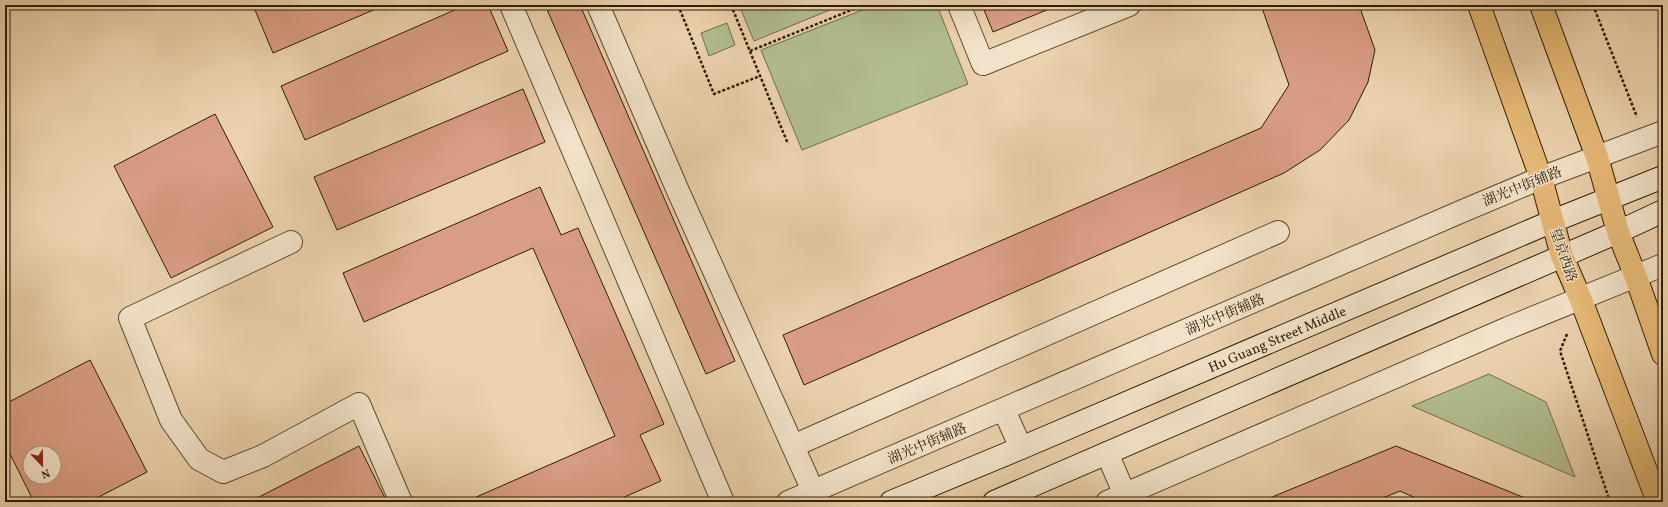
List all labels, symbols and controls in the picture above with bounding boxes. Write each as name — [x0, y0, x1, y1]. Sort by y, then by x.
street label: 湖光中街辅路 — [1480, 163, 1565, 212]
street label: 望京西路 — [1544, 226, 1581, 285]
street label: 湖光中街辅路 — [1183, 290, 1268, 341]
street label: Hu Guang Street Middle — [1206, 302, 1350, 378]
street label: 湖光中街辅路 — [885, 419, 970, 470]
north arrow — [22, 445, 62, 485]
text: N — [39, 464, 52, 481]

